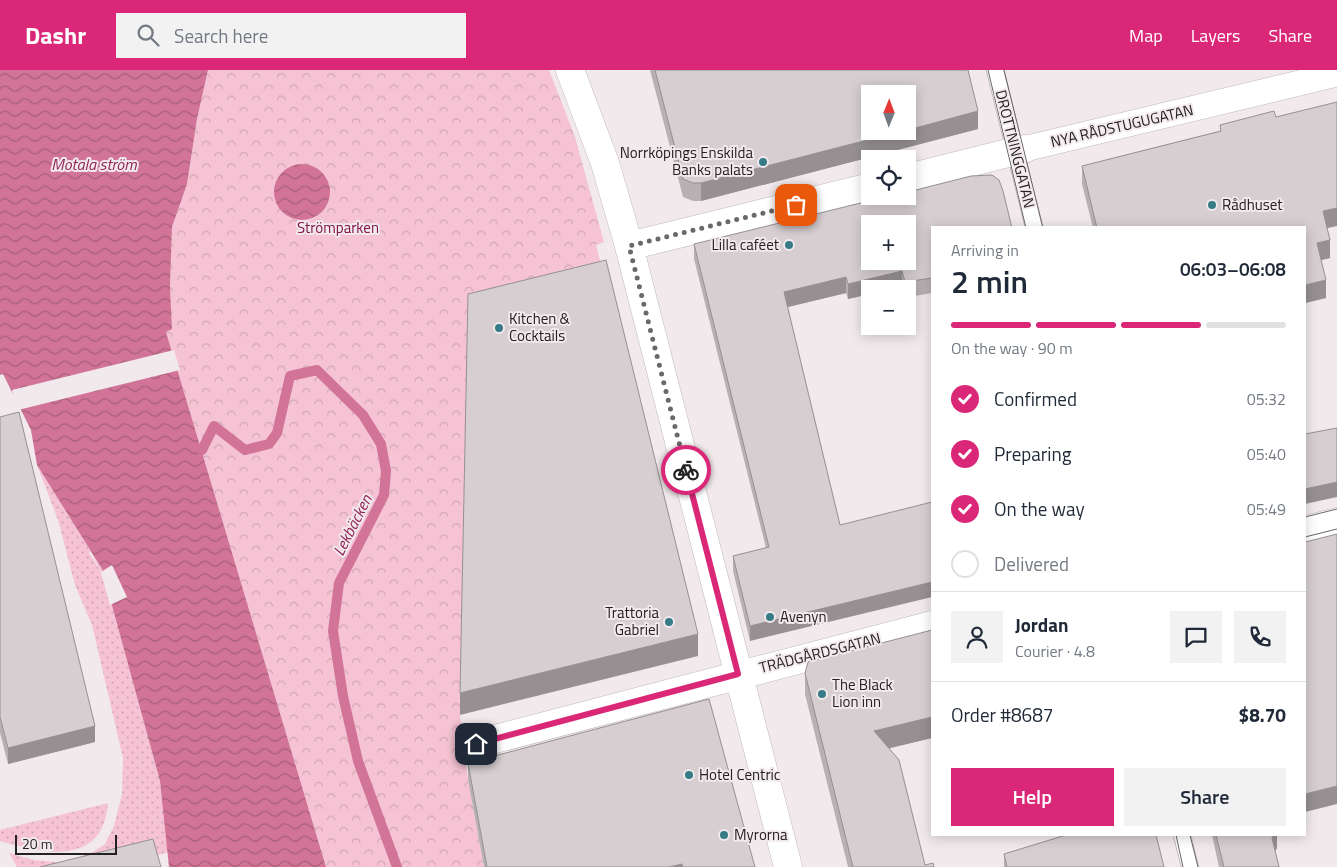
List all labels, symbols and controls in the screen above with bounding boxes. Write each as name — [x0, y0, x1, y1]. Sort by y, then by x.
search box — [116, 13, 466, 58]
text: Dashr — [25, 17, 86, 53]
icon: search — [134, 21, 162, 49]
text: Search here — [174, 21, 268, 50]
text: Map — [1129, 22, 1163, 49]
text: Layers — [1191, 22, 1240, 49]
text: Share — [1268, 22, 1312, 49]
north arrow — [861, 85, 916, 140]
map controls — [861, 85, 916, 335]
street label: DROTTNINGGATAN — [990, 87, 1041, 210]
street label: NYA RÅDSTUGUGATAN — [1048, 98, 1196, 153]
place label: Norrköpings Enskilda Banks palats — [620, 141, 753, 181]
button: locate — [861, 150, 916, 205]
water label: Motala ström — [51, 152, 137, 176]
marker: Norrköpings Enskilda Banks palats — [757, 156, 769, 168]
pin — [775, 184, 817, 226]
icon: bag — [782, 191, 810, 219]
place label: Rådhuset — [1222, 193, 1283, 216]
marker: Rådhuset — [1206, 199, 1218, 211]
button: + — [861, 215, 916, 270]
park label: Strömparken — [297, 216, 379, 239]
place label: Lilla caféet — [712, 233, 780, 256]
text: Arriving in — [951, 238, 1019, 262]
marker: Lilla caféet — [783, 239, 795, 251]
text: 06:03–06:08 — [1180, 254, 1286, 283]
text: 2 min — [951, 257, 1028, 305]
button: − — [861, 280, 916, 335]
place label: Kitchen & Cocktails — [509, 307, 571, 347]
marker: Kitchen & Cocktails — [493, 322, 505, 334]
text: On the way · 90 m — [951, 336, 1073, 360]
text: Confirmed — [994, 384, 1077, 413]
icon: check — [951, 385, 979, 413]
text: 05:32 — [1247, 387, 1286, 411]
text: Preparing — [994, 439, 1071, 468]
icon: check — [951, 440, 979, 468]
text: 05:40 — [1247, 442, 1286, 466]
courier — [661, 445, 711, 495]
icon: bike — [672, 456, 700, 484]
water label: Lekbäcken — [326, 489, 378, 560]
text: On the way — [994, 494, 1085, 523]
icon: check — [951, 495, 979, 523]
text: 05:49 — [1247, 497, 1286, 521]
text: Delivered — [994, 549, 1069, 578]
place label: Trattoria Gabriel — [605, 601, 659, 641]
place label: Avenyn — [780, 605, 827, 628]
text: Jordan — [1015, 610, 1068, 639]
marker: Avenyn — [764, 611, 776, 623]
button: person — [951, 611, 1003, 663]
button: chat — [1170, 611, 1222, 663]
button: phone — [1234, 611, 1286, 663]
marker: Trattoria Gabriel — [663, 616, 675, 628]
street label: TRÄDGÅRDSGATAN — [757, 626, 883, 679]
text: Courier · 4.8 — [1015, 639, 1095, 663]
place label: The Black Lion inn — [832, 673, 893, 713]
marker: The Black Lion inn — [816, 688, 828, 700]
text: Order #8687 — [951, 700, 1053, 729]
text: $8.70 — [1239, 700, 1286, 729]
pin — [455, 723, 497, 765]
icon: home — [462, 730, 490, 758]
place label: Hotel Centric — [699, 763, 780, 786]
button: Help — [951, 768, 1114, 826]
button: Share — [1124, 768, 1286, 826]
marker: Hotel Centric — [683, 769, 695, 781]
place label: Myrorna — [734, 823, 788, 846]
marker: Myrorna — [718, 829, 730, 841]
scale bar — [15, 832, 118, 855]
text: 20 m — [22, 833, 52, 854]

